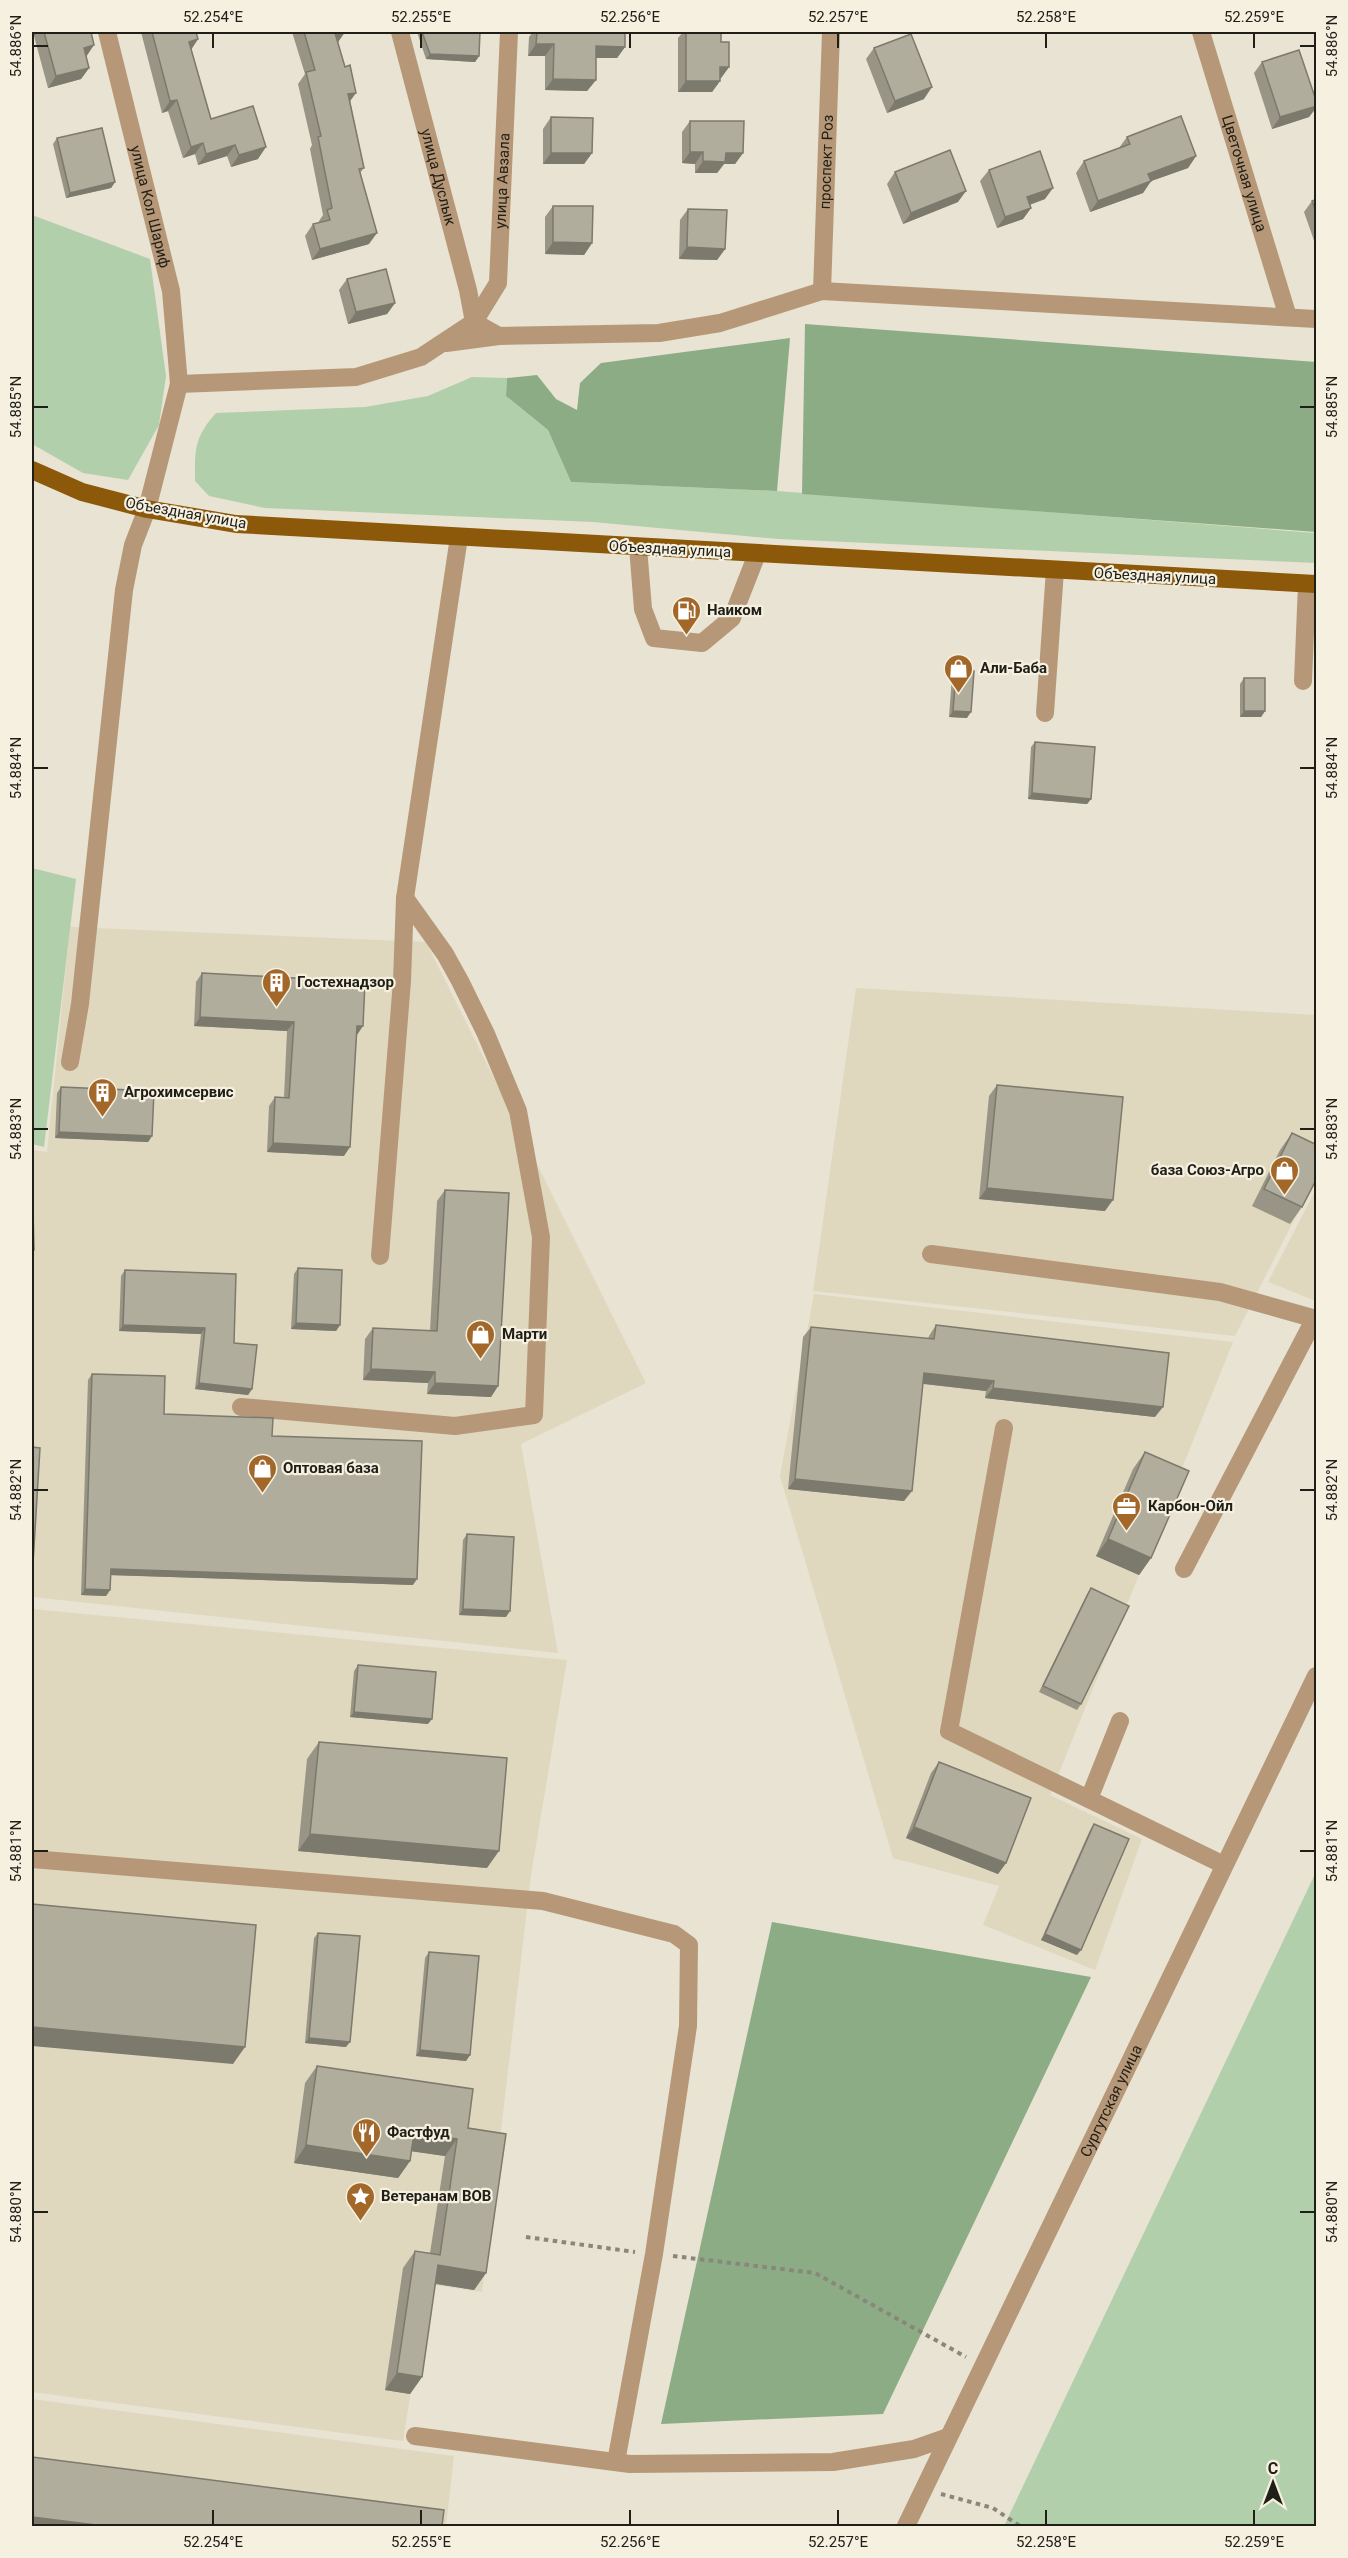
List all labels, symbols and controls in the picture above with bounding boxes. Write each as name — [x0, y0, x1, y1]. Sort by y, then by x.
text: 52.254°E — [183, 8, 244, 26]
text: 52.255°E — [391, 8, 452, 26]
text: 52.256°E — [600, 8, 661, 26]
text: 52.257°E — [808, 8, 869, 26]
text: 52.258°E — [1016, 8, 1077, 26]
text: 52.259°E — [1224, 8, 1285, 26]
text: 54.886°N — [7, 15, 25, 77]
text: 54.886°N — [1323, 15, 1341, 77]
street label: Цветочная улица — [1218, 113, 1270, 234]
street label: проспект Роз — [816, 114, 837, 210]
street label: улица Дуслык — [417, 127, 460, 227]
street label: улица Авзала — [491, 133, 514, 229]
street label: улица Кол Шариф — [126, 144, 174, 270]
text: 54.885°N — [7, 376, 25, 438]
text: 54.885°N — [1323, 376, 1341, 438]
street label: Объездная улица — [124, 494, 248, 532]
street label: Объездная улица — [608, 537, 732, 561]
street label: Объездная улица — [1093, 564, 1217, 588]
fuel station icon: Наиком — [670, 594, 702, 636]
place label: Наиком — [707, 601, 762, 619]
shop icon: Али-Баба — [943, 652, 975, 694]
place label: Али-Баба — [980, 659, 1047, 677]
text: 54.884°N — [7, 737, 25, 799]
text: 54.884°N — [1323, 737, 1341, 799]
building icon: Гостехнадзор — [260, 966, 292, 1008]
place label: Гостехнадзор — [297, 973, 394, 991]
building icon: Агрохимсервис — [87, 1076, 119, 1118]
place label: Агрохимсервис — [124, 1083, 234, 1101]
text: 54.883°N — [7, 1098, 25, 1160]
text: 54.883°N — [1323, 1098, 1341, 1160]
shop icon: база Союз-Агро — [1269, 1154, 1301, 1196]
place label: база Союз-Агро — [1151, 1161, 1264, 1179]
shop icon: Марти — [465, 1318, 497, 1360]
place label: Марти — [502, 1325, 547, 1343]
shop icon: Оптовая база — [246, 1452, 278, 1494]
text: 54.882°N — [7, 1459, 25, 1521]
place label: Оптовая база — [283, 1459, 379, 1477]
text: 54.882°N — [1323, 1459, 1341, 1521]
office icon: Карбон-Ойл — [1111, 1490, 1143, 1532]
place label: Карбон-Ойл — [1148, 1497, 1233, 1515]
text: 54.881°N — [7, 1820, 25, 1882]
text: 54.881°N — [1323, 1820, 1341, 1882]
street label: Сургутская улица — [1076, 2042, 1146, 2160]
restaurant icon: Фастфуд — [350, 2116, 382, 2158]
place label: Фастфуд — [387, 2123, 450, 2141]
place icon: Ветеранам ВОВ — [344, 2180, 376, 2222]
text: 54.880°N — [7, 2181, 25, 2243]
text: 54.880°N — [1323, 2181, 1341, 2243]
place label: Ветеранам ВОВ — [381, 2187, 491, 2205]
north arrow — [1243, 2453, 1303, 2513]
text: С — [1268, 2459, 1278, 2478]
text: 52.254°E — [183, 2533, 244, 2551]
text: 52.255°E — [391, 2533, 452, 2551]
text: 52.256°E — [600, 2533, 661, 2551]
text: 52.257°E — [808, 2533, 869, 2551]
text: 52.258°E — [1016, 2533, 1077, 2551]
text: 52.259°E — [1224, 2533, 1285, 2551]

